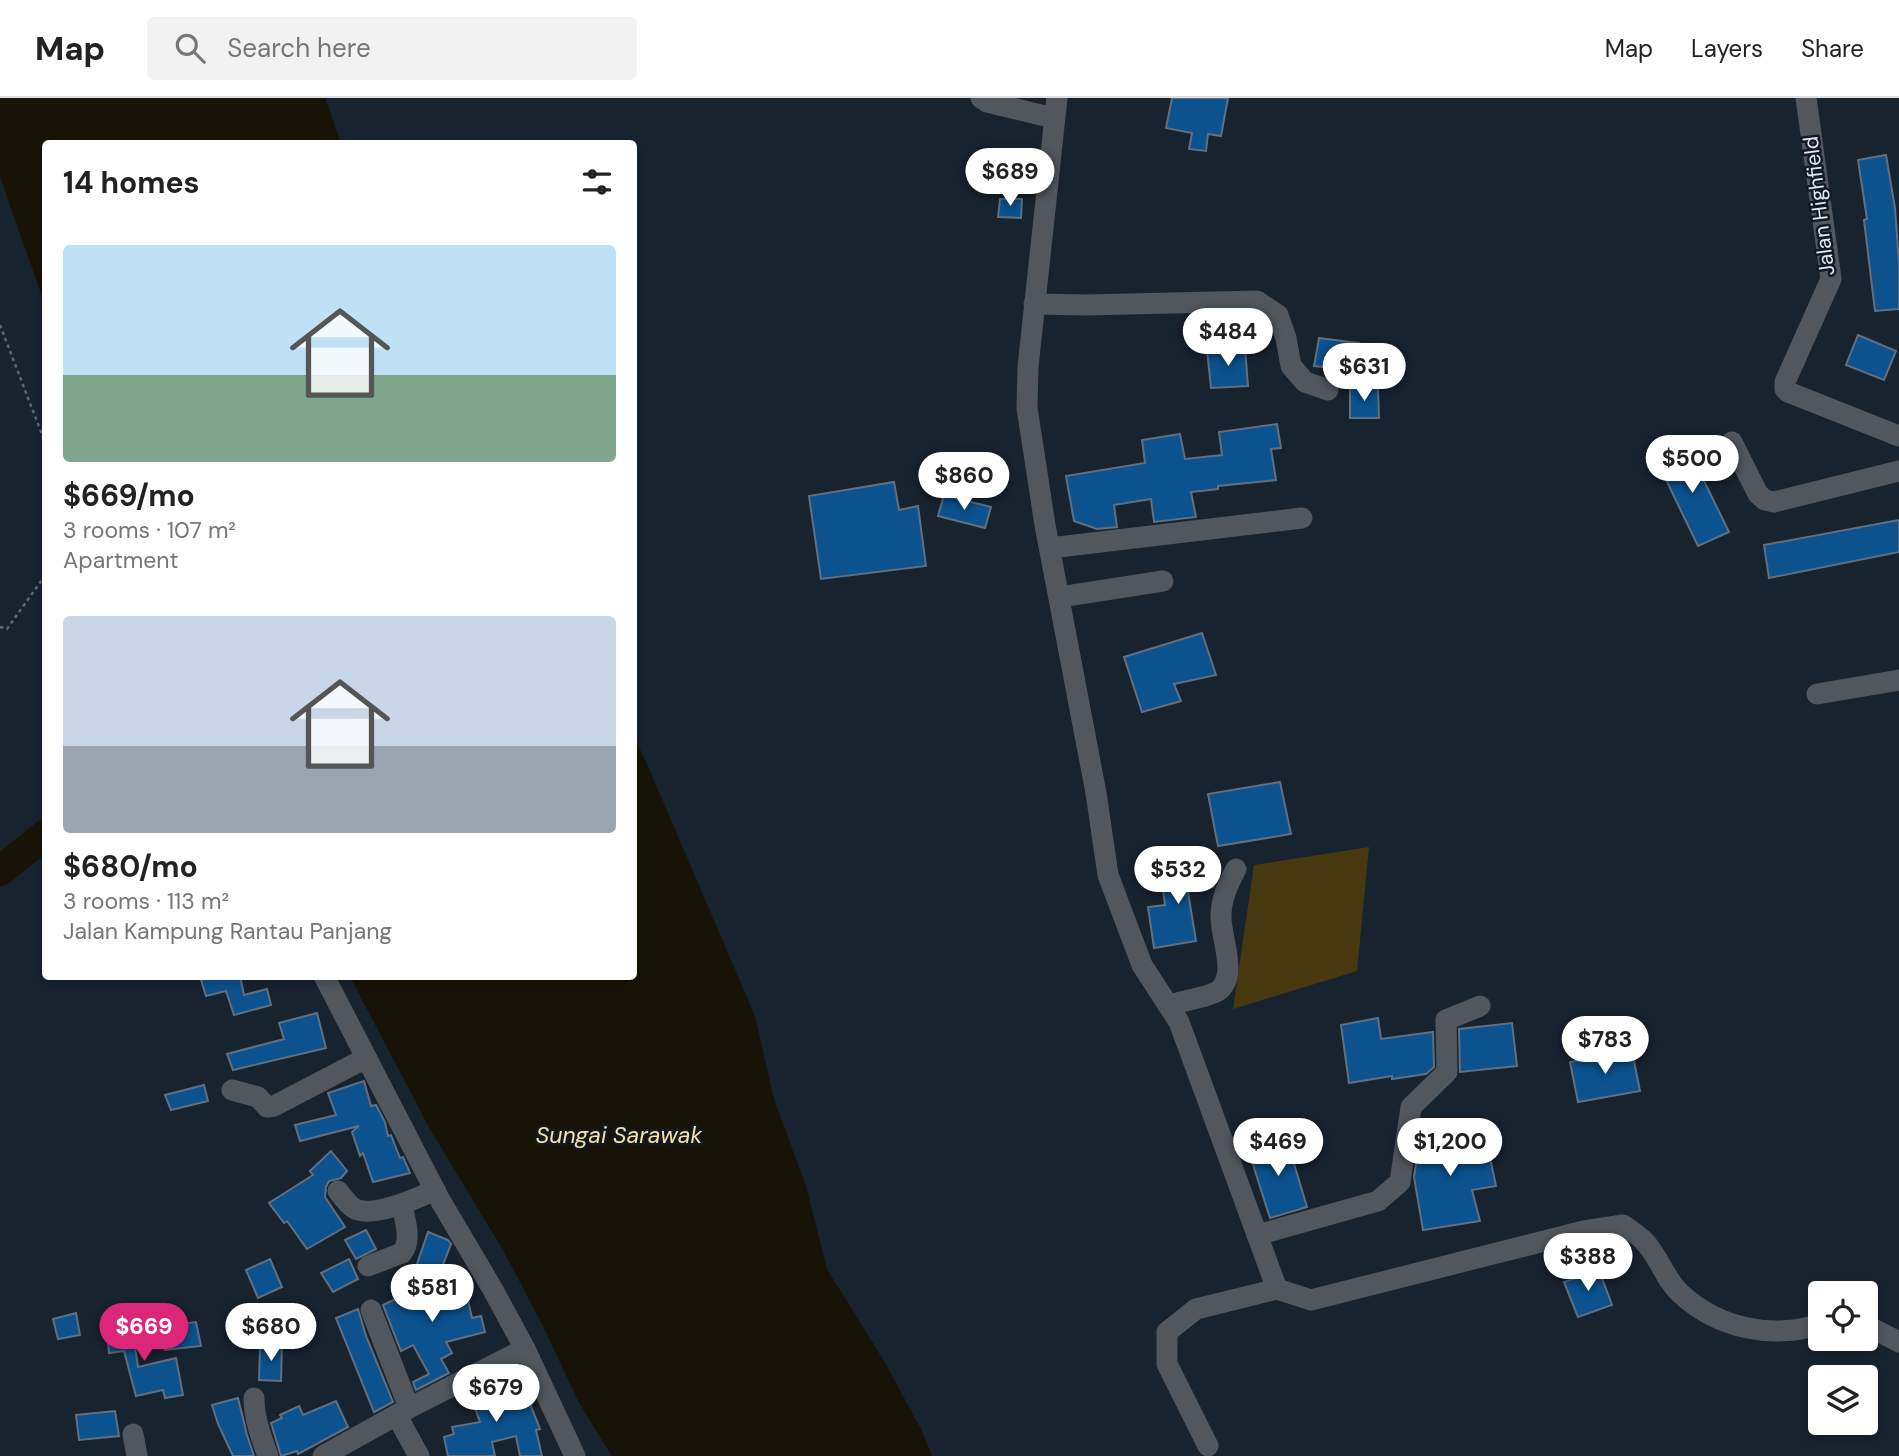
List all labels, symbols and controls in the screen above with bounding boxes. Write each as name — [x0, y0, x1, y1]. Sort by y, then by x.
search box — [147, 17, 637, 80]
text: Map — [35, 27, 105, 70]
icon: search — [171, 29, 209, 67]
text: Search here — [227, 31, 371, 65]
text: Map — [1605, 33, 1653, 64]
text: Layers — [1691, 33, 1763, 64]
text: Share — [1801, 33, 1864, 64]
street label: Jalan Highfield — [1797, 135, 1841, 277]
pin: $689 — [969, 148, 1051, 208]
text: $689 — [981, 156, 1039, 186]
text: 14 homes — [63, 163, 200, 202]
icon: filters — [578, 163, 616, 201]
icon: home — [277, 290, 403, 416]
pin: $484 — [1187, 308, 1269, 368]
text: $484 — [1199, 316, 1257, 346]
pin: $631 — [1323, 344, 1405, 403]
text: $631 — [1339, 351, 1389, 381]
pin: $500 — [1651, 436, 1733, 495]
text: $500 — [1662, 443, 1722, 473]
pin: $860 — [923, 452, 1005, 512]
text: $860 — [934, 460, 994, 490]
text: $669/mo — [63, 476, 195, 515]
text: 3 rooms · 107 m² — [63, 515, 236, 545]
text: Apartment — [63, 545, 178, 575]
icon: home — [277, 661, 403, 787]
pin: $532 — [1137, 846, 1219, 906]
text: $680/mo — [63, 847, 198, 886]
text: $532 — [1150, 854, 1206, 884]
text: 3 rooms · 113 m² — [63, 886, 229, 916]
text: Jalan Kampung Rantau Panjang — [63, 916, 392, 946]
pin: $783 — [1564, 1016, 1646, 1076]
text: $783 — [1578, 1024, 1632, 1054]
pin: $469 — [1237, 1118, 1319, 1178]
pin: $1,200 — [1393, 1118, 1507, 1178]
water label: Sungai Sarawak — [536, 1120, 702, 1150]
text: $469 — [1249, 1126, 1307, 1156]
text: $1,200 — [1413, 1126, 1487, 1156]
pin: $388 — [1547, 1234, 1629, 1293]
text: $388 — [1560, 1241, 1616, 1271]
pin: $581 — [391, 1264, 473, 1324]
text: $581 — [407, 1272, 457, 1302]
map controls — [1808, 1281, 1878, 1435]
button: locate — [1808, 1281, 1878, 1351]
pin: $669 — [103, 1304, 185, 1363]
pin: $680 — [230, 1304, 312, 1363]
text: $669 — [115, 1311, 173, 1341]
text: $680 — [241, 1311, 301, 1341]
pin: $679 — [455, 1364, 537, 1424]
button: layers — [1808, 1365, 1878, 1435]
text: $679 — [469, 1372, 523, 1402]

